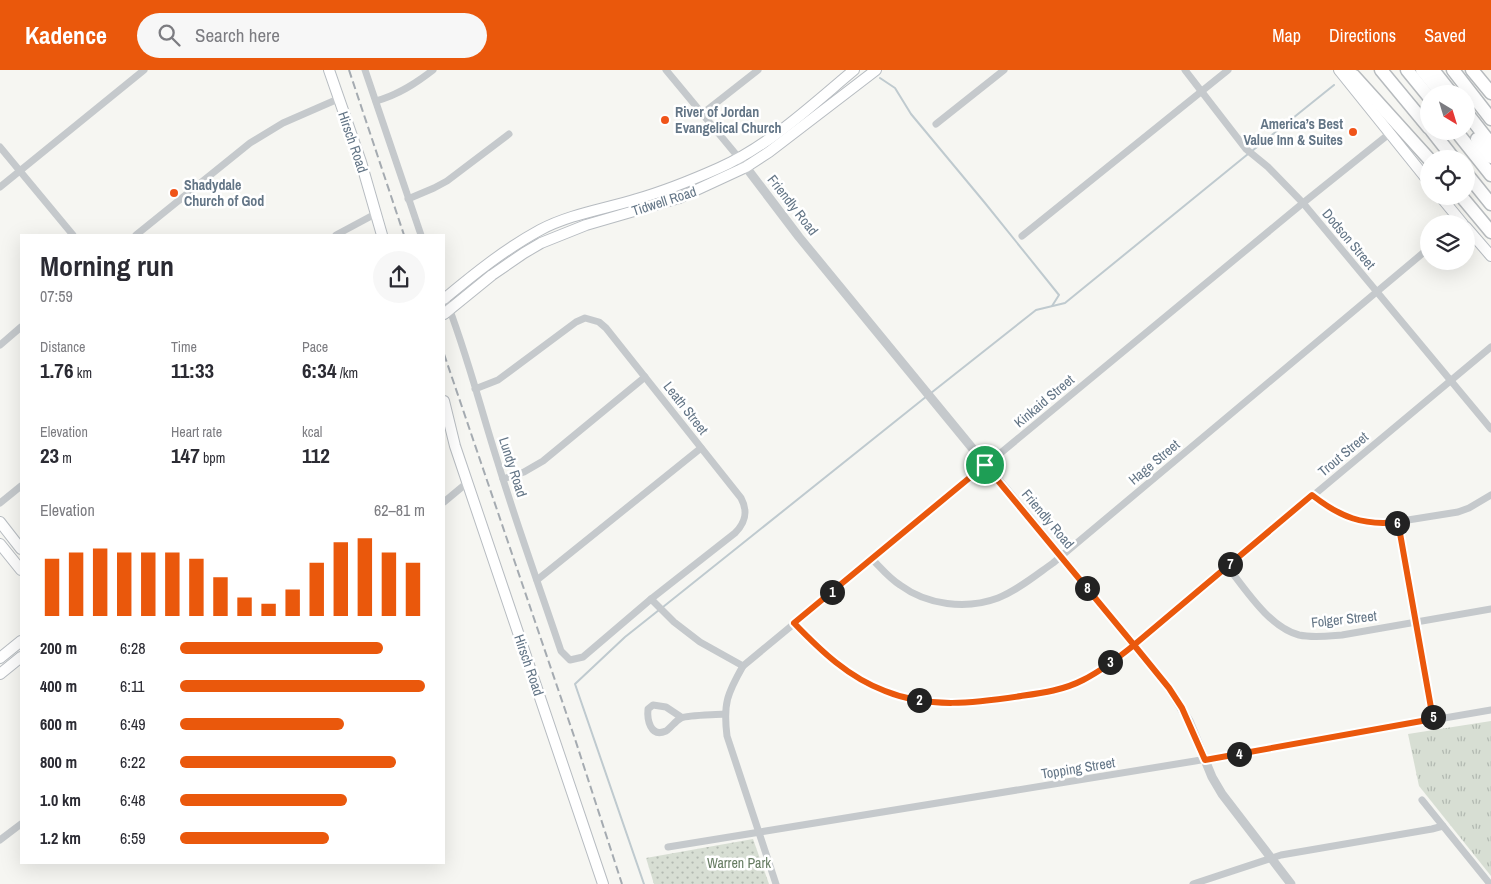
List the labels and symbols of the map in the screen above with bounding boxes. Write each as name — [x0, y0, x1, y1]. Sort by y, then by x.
north arrow — [1420, 85, 1475, 140]
place label: River of Jordan Evangelical Church — [675, 103, 782, 137]
street label: Hirsch Road — [334, 109, 372, 175]
marker: River of Jordan Evangelical Church — [659, 114, 671, 126]
place label: America’s Best Value Inn & Suites — [1243, 115, 1343, 149]
marker: America’s Best Value Inn & Suites — [1347, 126, 1359, 138]
street label: Friendly Road — [764, 171, 822, 239]
place label: Shadydale Church of God — [184, 176, 264, 210]
street label: Tidwell Road — [629, 182, 699, 220]
marker: Shadydale Church of God — [168, 187, 180, 199]
street label: Dodson Street — [1319, 205, 1379, 273]
street label: Kinkaid Street — [1010, 371, 1078, 431]
street label: Leath Street — [660, 378, 712, 438]
street label: Trout Street — [1314, 428, 1372, 480]
street label: Lundy Road — [495, 435, 531, 499]
street label: Hage Street — [1125, 435, 1183, 489]
pin — [964, 444, 1006, 486]
street label: Friendly Road — [1018, 486, 1078, 552]
pin: 6 — [1384, 510, 1410, 536]
pin: 7 — [1218, 552, 1242, 576]
pin: 8 — [1074, 576, 1100, 600]
pin: 1 — [820, 580, 844, 604]
street label: Folger Street — [1310, 607, 1378, 631]
street label: Hirsch Road — [510, 632, 548, 698]
pin: 3 — [1098, 650, 1122, 674]
pin: 2 — [906, 688, 932, 712]
pin: 5 — [1420, 704, 1446, 730]
pin: 4 — [1226, 742, 1252, 766]
street label: Topping Street — [1040, 753, 1116, 783]
park label: Warren Park — [707, 854, 771, 872]

